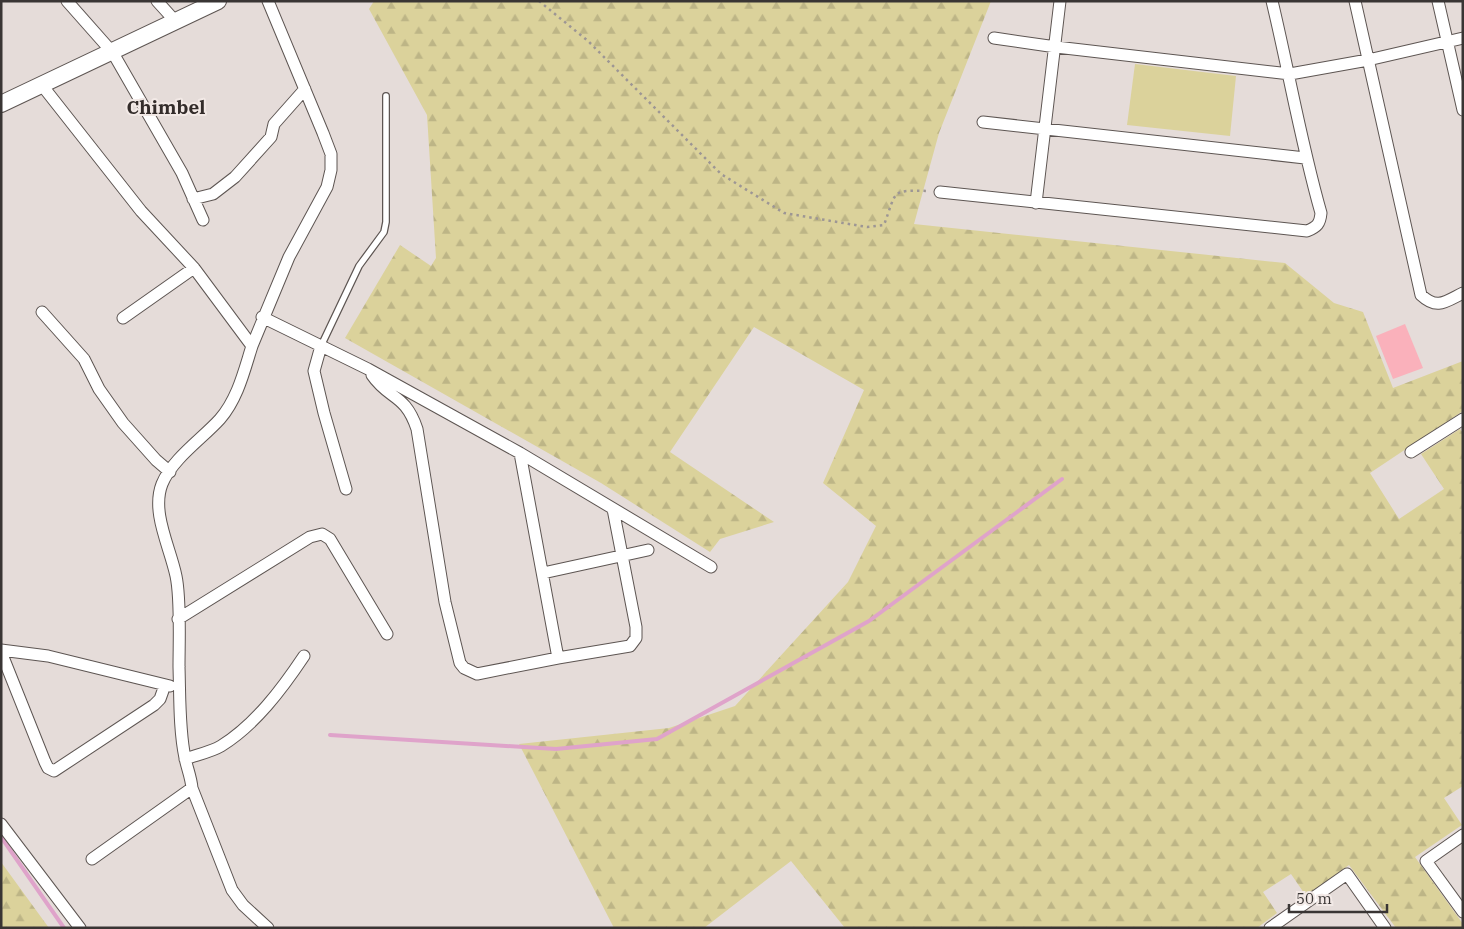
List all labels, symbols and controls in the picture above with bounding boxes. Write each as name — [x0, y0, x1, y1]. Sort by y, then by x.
district label: Chimbel — [127, 95, 205, 119]
scale bar — [1289, 882, 1386, 914]
text: 50 m — [1296, 889, 1332, 908]

